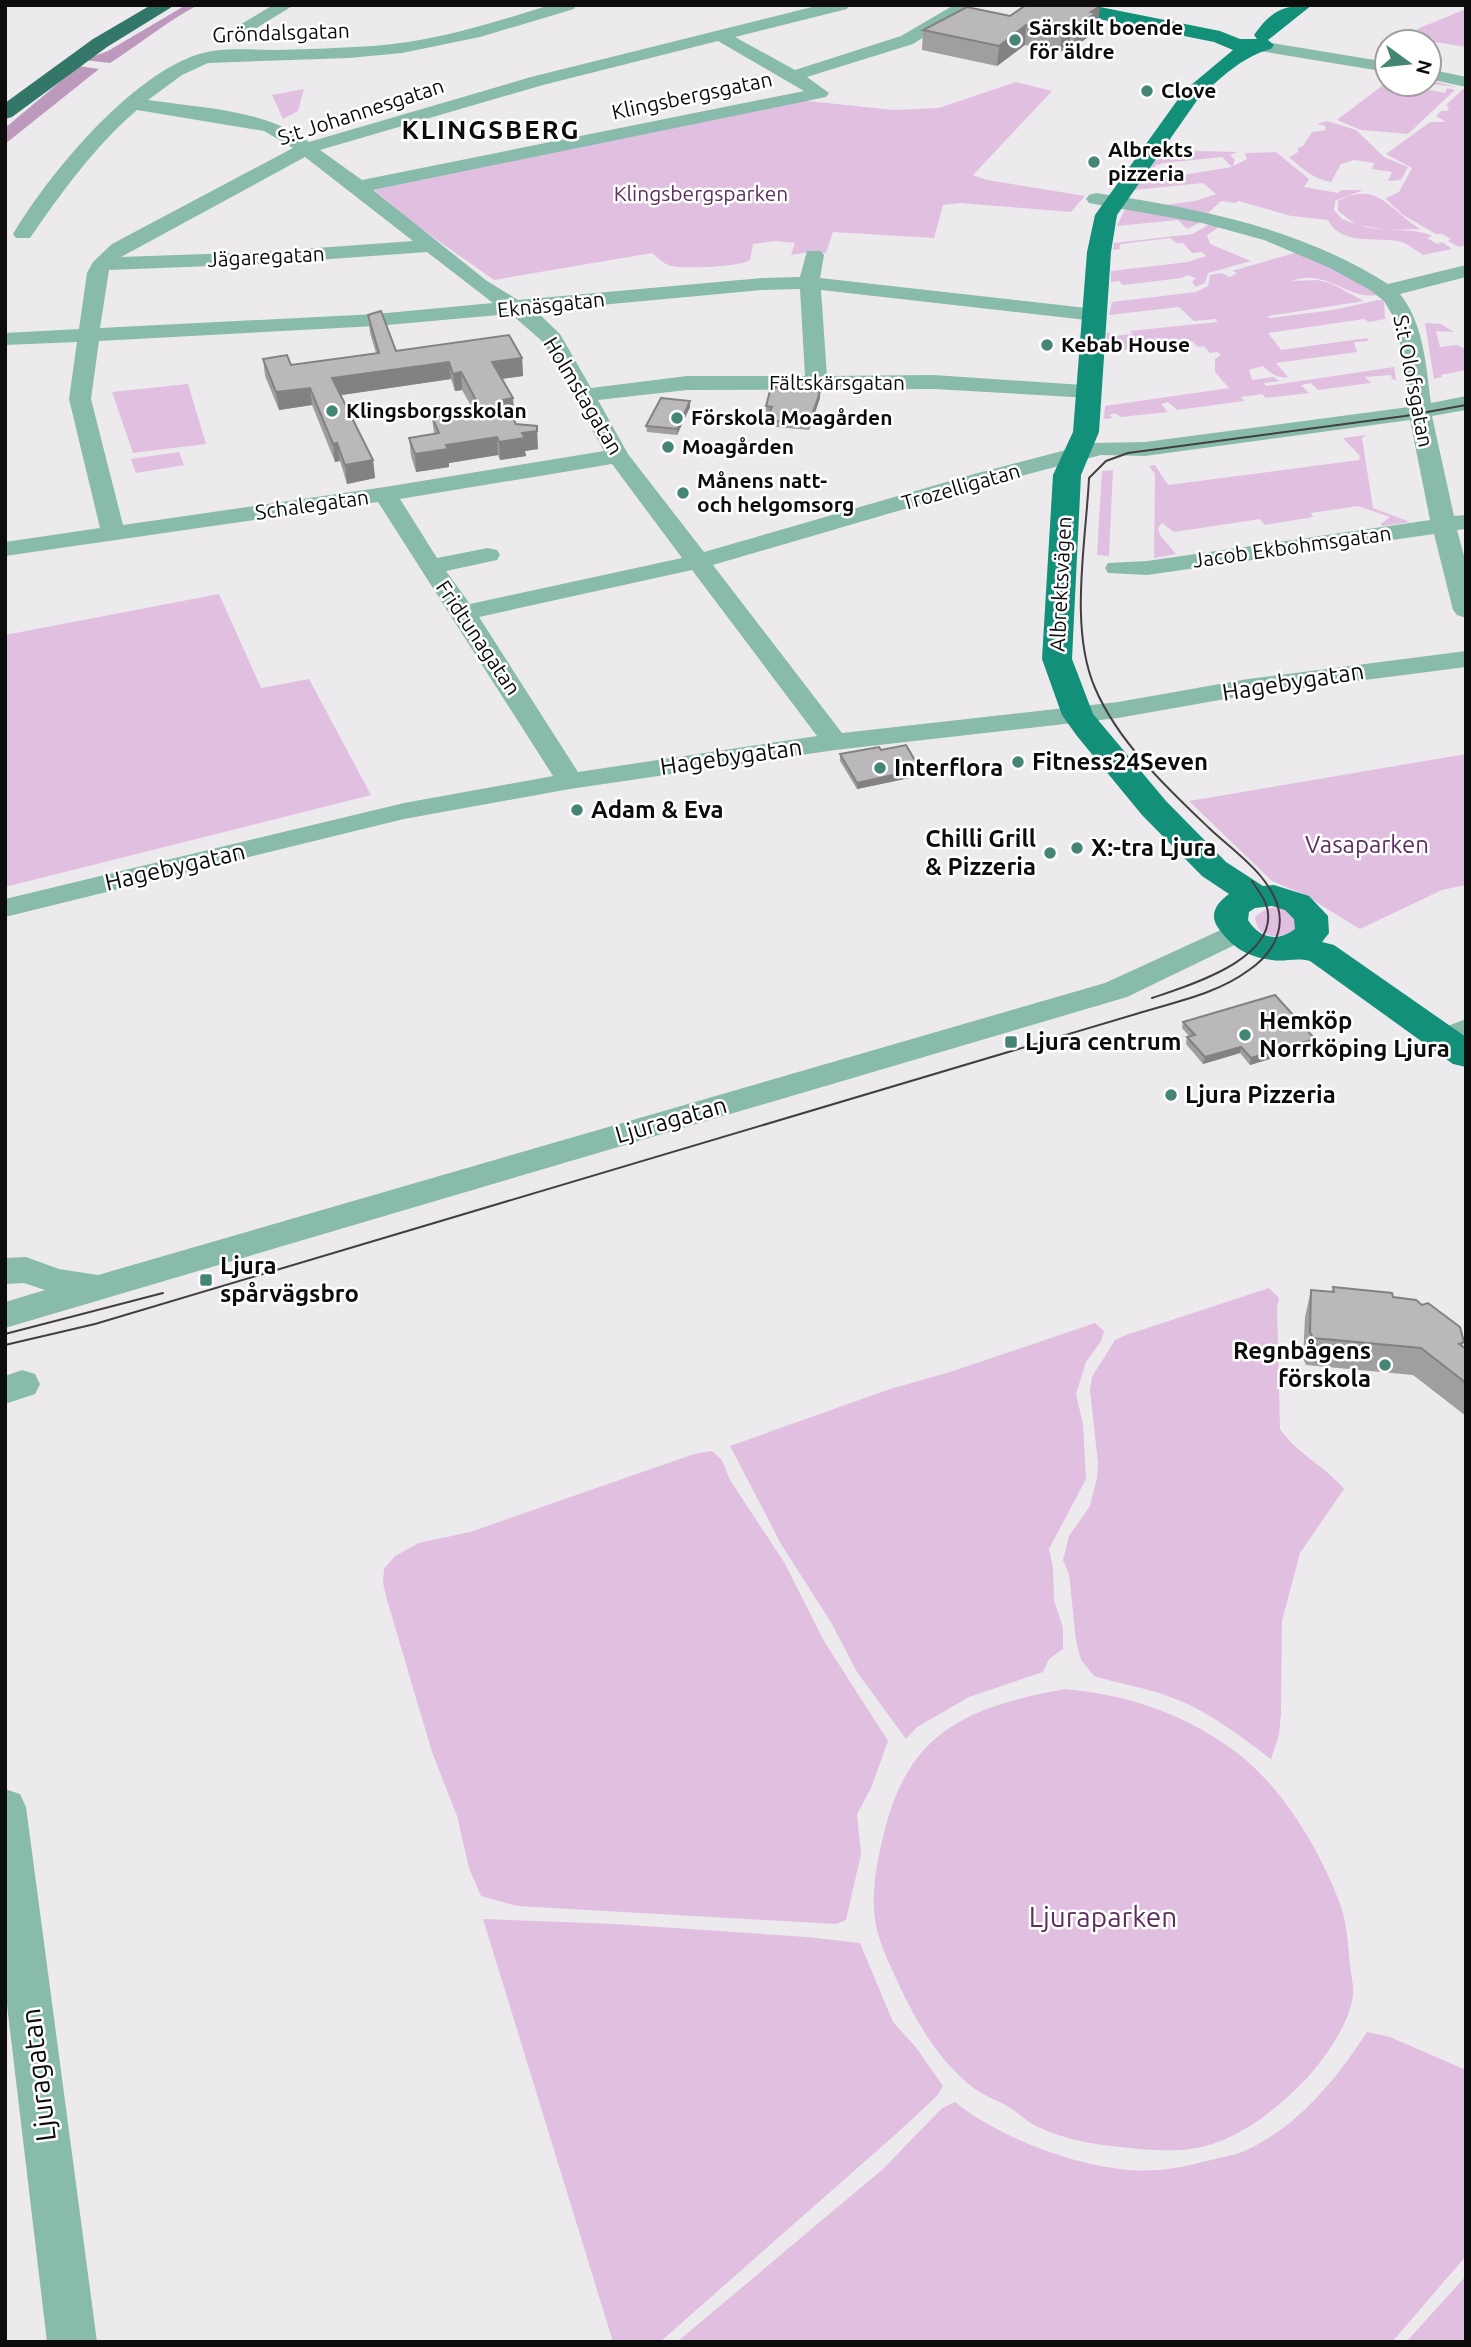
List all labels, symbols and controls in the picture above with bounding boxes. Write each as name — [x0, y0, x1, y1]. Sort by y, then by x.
place label: Särskilt boende för äldre — [1029, 15, 1183, 63]
street label: Gröndalsgatan — [212, 18, 350, 46]
north arrow — [1373, 28, 1443, 98]
marker: Särskilt boende för äldre — [1007, 32, 1023, 48]
text: N — [1412, 58, 1437, 77]
street label: Klingsbergsgatan — [609, 66, 774, 124]
street label: S:t Johannesgatan — [275, 73, 447, 149]
place label: Clove — [1161, 78, 1216, 102]
marker: Clove — [1139, 83, 1155, 99]
district label: KLINGSBERG — [402, 115, 580, 144]
place label: Albrekts pizzeria — [1108, 137, 1193, 185]
marker: Albrekts pizzeria — [1086, 154, 1102, 170]
park label: Klingsbergsparken — [614, 181, 788, 205]
street label: Jägaregatan — [207, 241, 325, 271]
street label: Eknäsgatan — [496, 286, 606, 322]
street label: S:t Olofsgatan — [1389, 313, 1439, 449]
place label: Kebab House — [1061, 332, 1190, 356]
street label: Holmstagatan — [539, 333, 628, 458]
marker: Kebab House — [1039, 337, 1055, 353]
street label: Fältskärsgatan — [769, 370, 905, 394]
place label: Klingsborgsskolan — [346, 398, 527, 422]
marker: Klingsborgsskolan — [324, 403, 340, 419]
place label: Förskola Moagården — [691, 405, 893, 429]
marker: Förskola Moagården — [669, 410, 685, 426]
place label: Moagården — [682, 434, 794, 458]
marker: Moagården — [660, 439, 676, 455]
street label: Trozelligatan — [899, 458, 1023, 514]
place label: Månens natt- och helgomsorg — [697, 468, 854, 516]
street label: Schalegatan — [253, 484, 370, 524]
marker: Månens natt- och helgomsorg — [675, 485, 691, 501]
street label: Albrektsvägen — [1044, 516, 1076, 652]
street label: Jacob Ekbohmsgatan — [1191, 520, 1393, 572]
street label: Fridtunagatan — [432, 576, 526, 699]
street label: Hagebygatan — [1220, 657, 1366, 706]
street label: Hagebygatan — [658, 733, 804, 780]
place label: Fitness24Seven — [1032, 748, 1208, 775]
place label: Interflora — [894, 754, 1003, 781]
marker: Fitness24Seven — [1010, 754, 1026, 770]
marker: Interflora — [872, 760, 888, 776]
place label: Adam & Eva — [591, 796, 724, 823]
marker: Adam & Eva — [569, 802, 585, 818]
place label: Chilli Grill & Pizzeria — [925, 825, 1036, 880]
park label: Vasaparken — [1305, 831, 1429, 858]
place label: X:-tra Ljura — [1091, 834, 1216, 861]
street label: Hagebygatan — [102, 837, 248, 896]
marker: X:-tra Ljura — [1069, 840, 1085, 856]
marker: Chilli Grill & Pizzeria — [1042, 845, 1058, 861]
place label: Hemköp Norrköping Ljura — [1259, 1007, 1450, 1062]
marker: Hemköp Norrköping Ljura — [1237, 1027, 1253, 1043]
place label: Ljura centrum — [1025, 1028, 1181, 1055]
marker: Ljura centrum — [1003, 1034, 1019, 1050]
place label: Ljura Pizzeria — [1185, 1081, 1336, 1108]
marker: Ljura Pizzeria — [1163, 1087, 1179, 1103]
street label: Ljuragatan — [612, 1091, 730, 1148]
place label: Ljura spårvägsbro — [220, 1252, 359, 1307]
marker: Ljura spårvägsbro — [198, 1272, 214, 1288]
place label: Regnbågens förskola — [1233, 1337, 1371, 1392]
marker: Regnbågens förskola — [1377, 1357, 1393, 1373]
park label: Ljuraparken — [1029, 1901, 1177, 1932]
street label: Ljuragatan — [14, 2007, 61, 2143]

